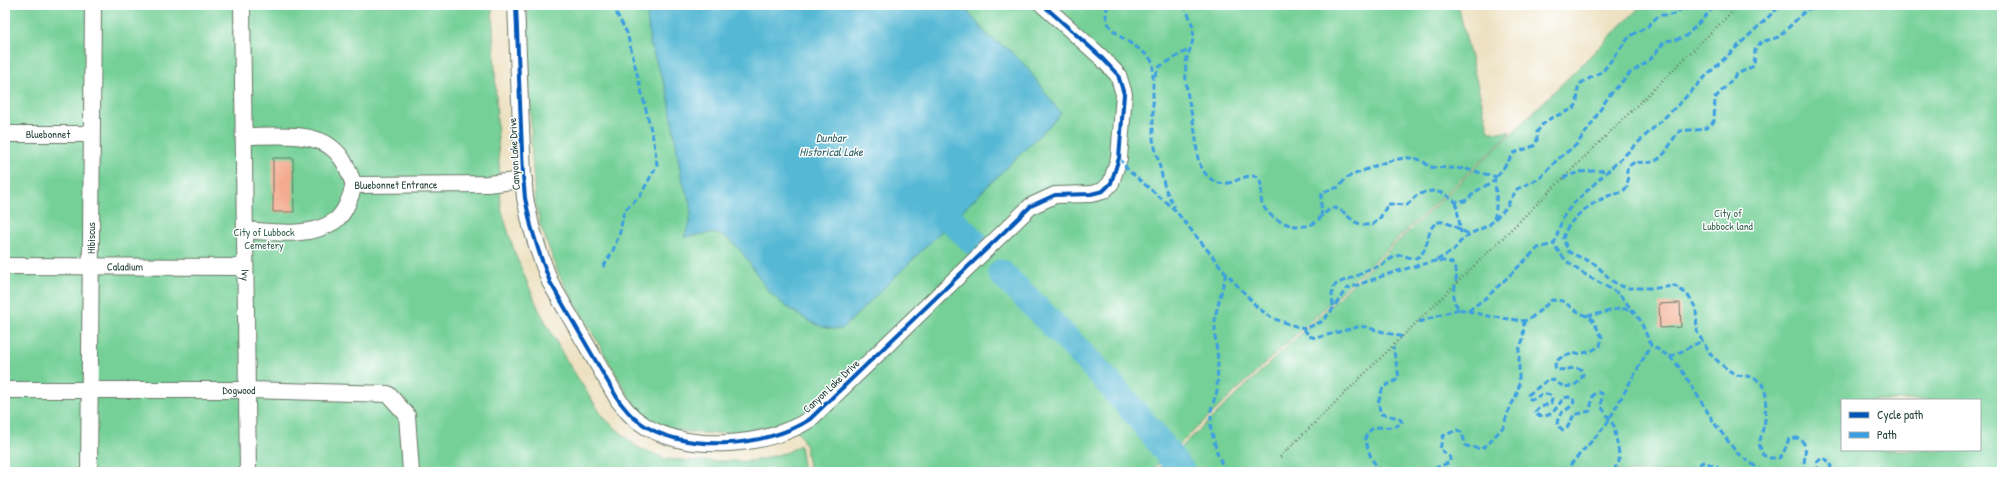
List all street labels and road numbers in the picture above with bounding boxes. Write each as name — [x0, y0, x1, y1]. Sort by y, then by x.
street label: Canyon Lake Drive — [505, 117, 523, 191]
street label: Bluebonnet — [26, 127, 70, 141]
street label: Bluebonnet Entrance — [354, 177, 438, 192]
street label: Hibiscus — [84, 222, 98, 254]
street label: Caladium — [107, 259, 144, 274]
street label: Ivy — [238, 269, 253, 281]
street label: Canyon Lake Drive — [800, 356, 863, 416]
street label: Dogwood — [223, 383, 256, 397]

